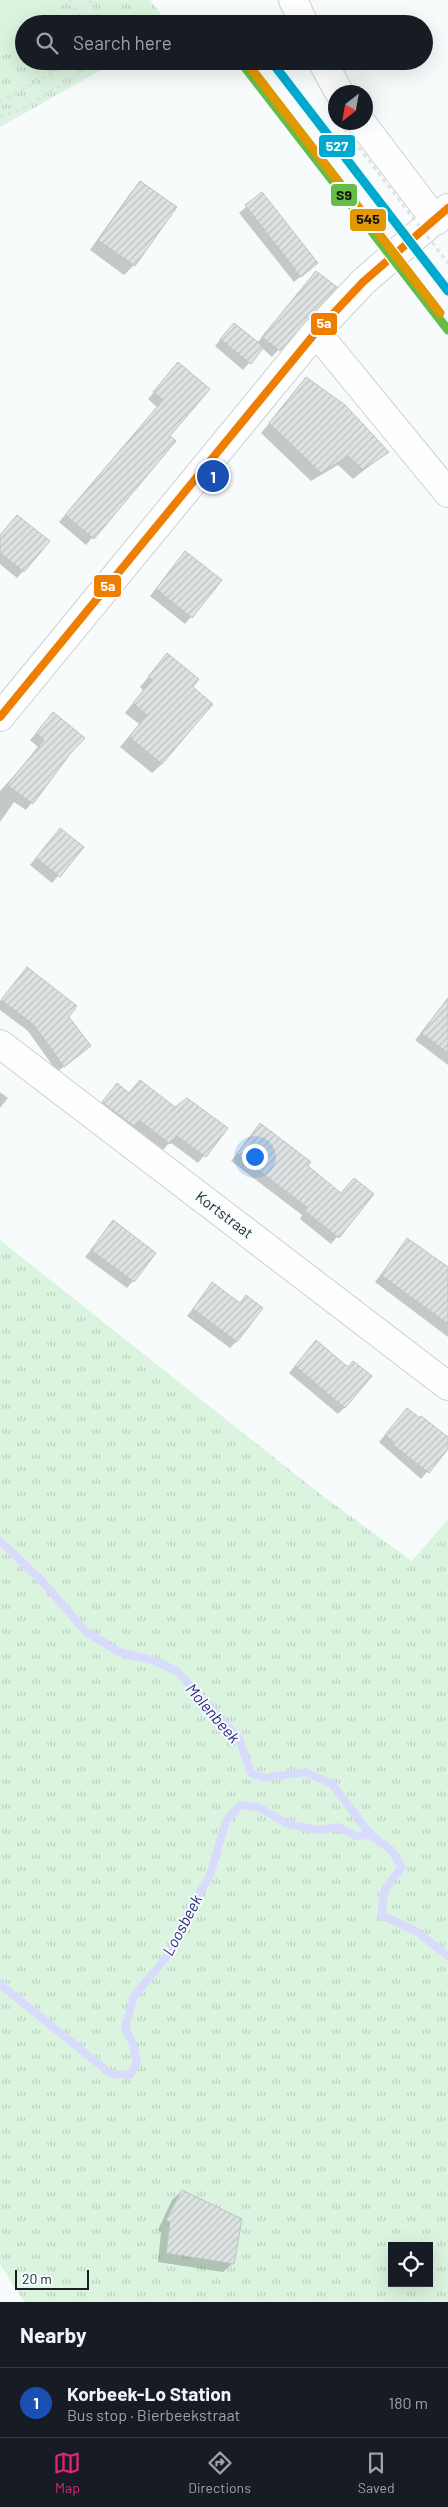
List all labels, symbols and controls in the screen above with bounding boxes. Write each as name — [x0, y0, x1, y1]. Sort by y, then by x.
search box — [15, 15, 433, 70]
icon: search — [33, 29, 61, 57]
text: Search here — [73, 31, 172, 54]
north arrow — [328, 85, 373, 130]
line badge: 527 — [318, 134, 356, 158]
text: 527 — [326, 137, 348, 154]
line badge: S9 — [330, 183, 358, 207]
text: S9 — [336, 186, 352, 203]
line badge: 545 — [349, 208, 387, 232]
text: 545 — [356, 210, 380, 227]
line badge: 5a — [310, 312, 338, 336]
text: 5a — [317, 314, 331, 331]
pin: 1 — [197, 457, 229, 495]
line badge: 5a — [93, 574, 122, 598]
text: 5a — [101, 577, 115, 594]
your location — [242, 1144, 268, 1170]
street label: Kortstraat — [192, 1187, 257, 1242]
water label: Molenbeek — [182, 1679, 244, 1746]
water label: Loosbeek — [158, 1891, 206, 1958]
map controls — [388, 2242, 433, 2287]
button: locate — [388, 2242, 433, 2287]
scale bar — [15, 2267, 89, 2290]
text: 20 m — [22, 2270, 52, 2287]
text: Nearby — [20, 2322, 86, 2347]
text: Korbeek-Lo Station — [67, 2382, 231, 2405]
text: 1 — [33, 2393, 39, 2412]
text: 180 m — [389, 2393, 428, 2412]
text: Bus stop · Bierbeekstraat — [67, 2405, 240, 2424]
tab: Map — [53, 2449, 81, 2496]
tab: Directions — [188, 2449, 251, 2496]
tab: Saved — [358, 2449, 395, 2496]

